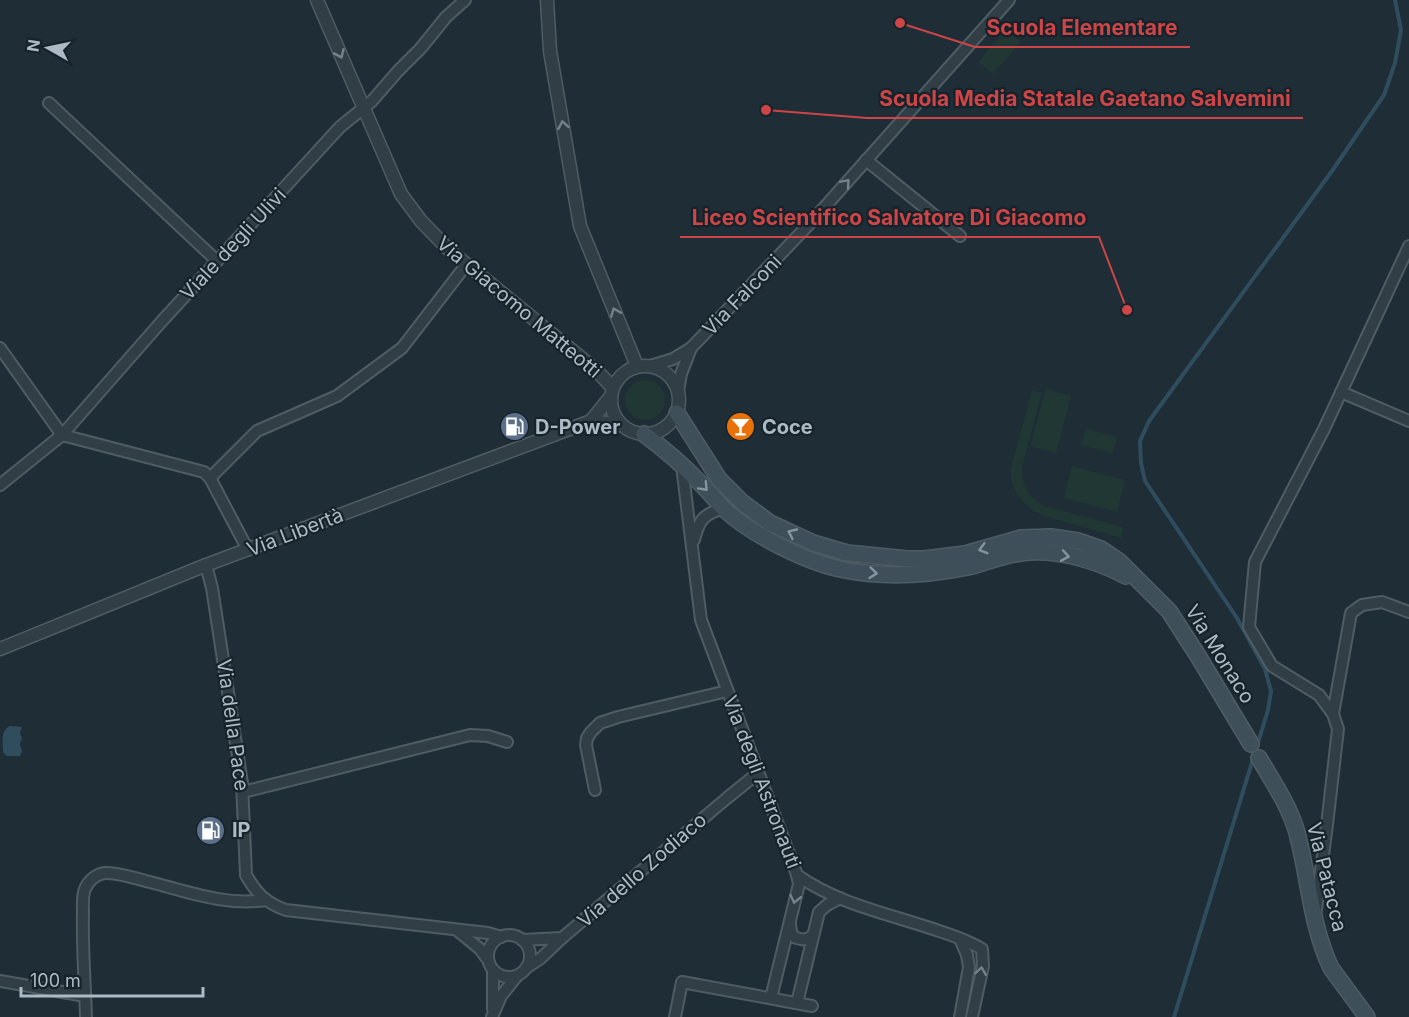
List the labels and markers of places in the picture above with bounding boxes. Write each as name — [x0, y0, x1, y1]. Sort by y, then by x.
callout: Scuola Elementare — [975, 8, 1190, 47]
callout: Scuola Media Statale Gaetano Salvemini — [867, 79, 1303, 118]
callout: Liceo Scientifico Salvatore Di Giacomo — [680, 198, 1099, 237]
fuel station icon: D-Power — [498, 411, 530, 443]
bar icon: Coce — [725, 411, 757, 443]
place label: D-Power — [535, 415, 620, 439]
place label: Coce — [762, 415, 813, 439]
fuel station icon: IP — [195, 814, 227, 846]
place label: IP — [232, 818, 251, 842]

